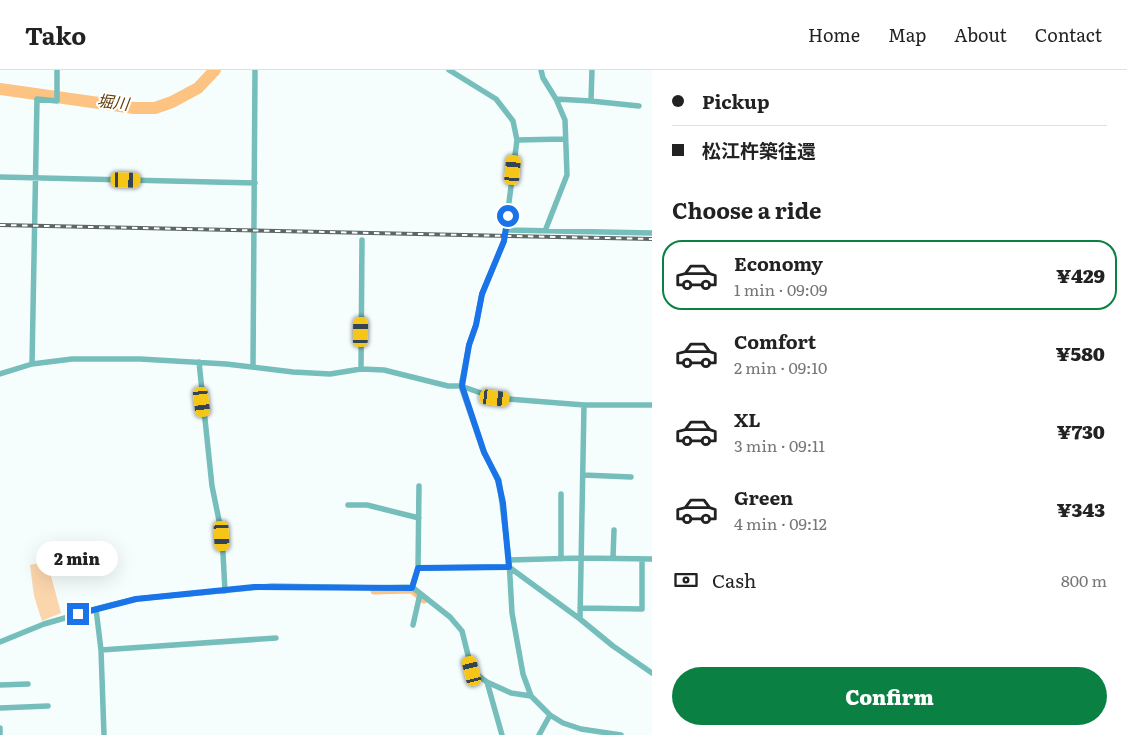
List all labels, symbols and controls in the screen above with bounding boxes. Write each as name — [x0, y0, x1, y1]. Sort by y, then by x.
text: Tako — [25, 17, 86, 52]
text: Home — [808, 21, 860, 48]
text: Map — [888, 21, 926, 48]
text: About — [954, 21, 1007, 48]
text: Contact — [1035, 21, 1102, 48]
water label: 堀川 — [96, 87, 132, 115]
text: Pickup — [702, 87, 770, 115]
text: 松江杵築往還 — [702, 136, 816, 164]
car — [504, 154, 521, 186]
car — [110, 172, 141, 188]
text: Choose a ride — [672, 193, 821, 226]
route start — [497, 205, 519, 227]
text: Economy — [734, 249, 823, 277]
icon: car — [674, 253, 719, 298]
text: ¥429 — [1056, 261, 1105, 289]
text: 1 min · 09:09 — [734, 277, 827, 301]
car — [353, 317, 368, 347]
text: Comfort — [734, 327, 816, 355]
icon: car — [674, 331, 719, 376]
text: ¥580 — [1056, 339, 1105, 367]
text: 2 min · 09:10 — [734, 355, 827, 379]
car — [192, 386, 211, 418]
car — [479, 389, 510, 407]
text: XL — [734, 405, 761, 433]
icon: car — [674, 409, 719, 454]
text: ¥730 — [1057, 417, 1105, 445]
text: 3 min · 09:11 — [734, 433, 825, 457]
text: Green — [734, 483, 793, 511]
icon: car — [674, 487, 719, 532]
text: ¥343 — [1057, 495, 1105, 523]
text: 4 min · 09:12 — [734, 511, 827, 535]
car — [213, 521, 230, 551]
callout: 2 min — [37, 542, 119, 576]
text: 2 min — [54, 546, 100, 570]
icon: cash — [672, 566, 700, 594]
text: Cash — [712, 566, 756, 594]
text: 800 m — [1061, 568, 1107, 592]
route end — [67, 603, 89, 625]
car — [461, 655, 482, 687]
button: Confirm — [672, 667, 1107, 725]

